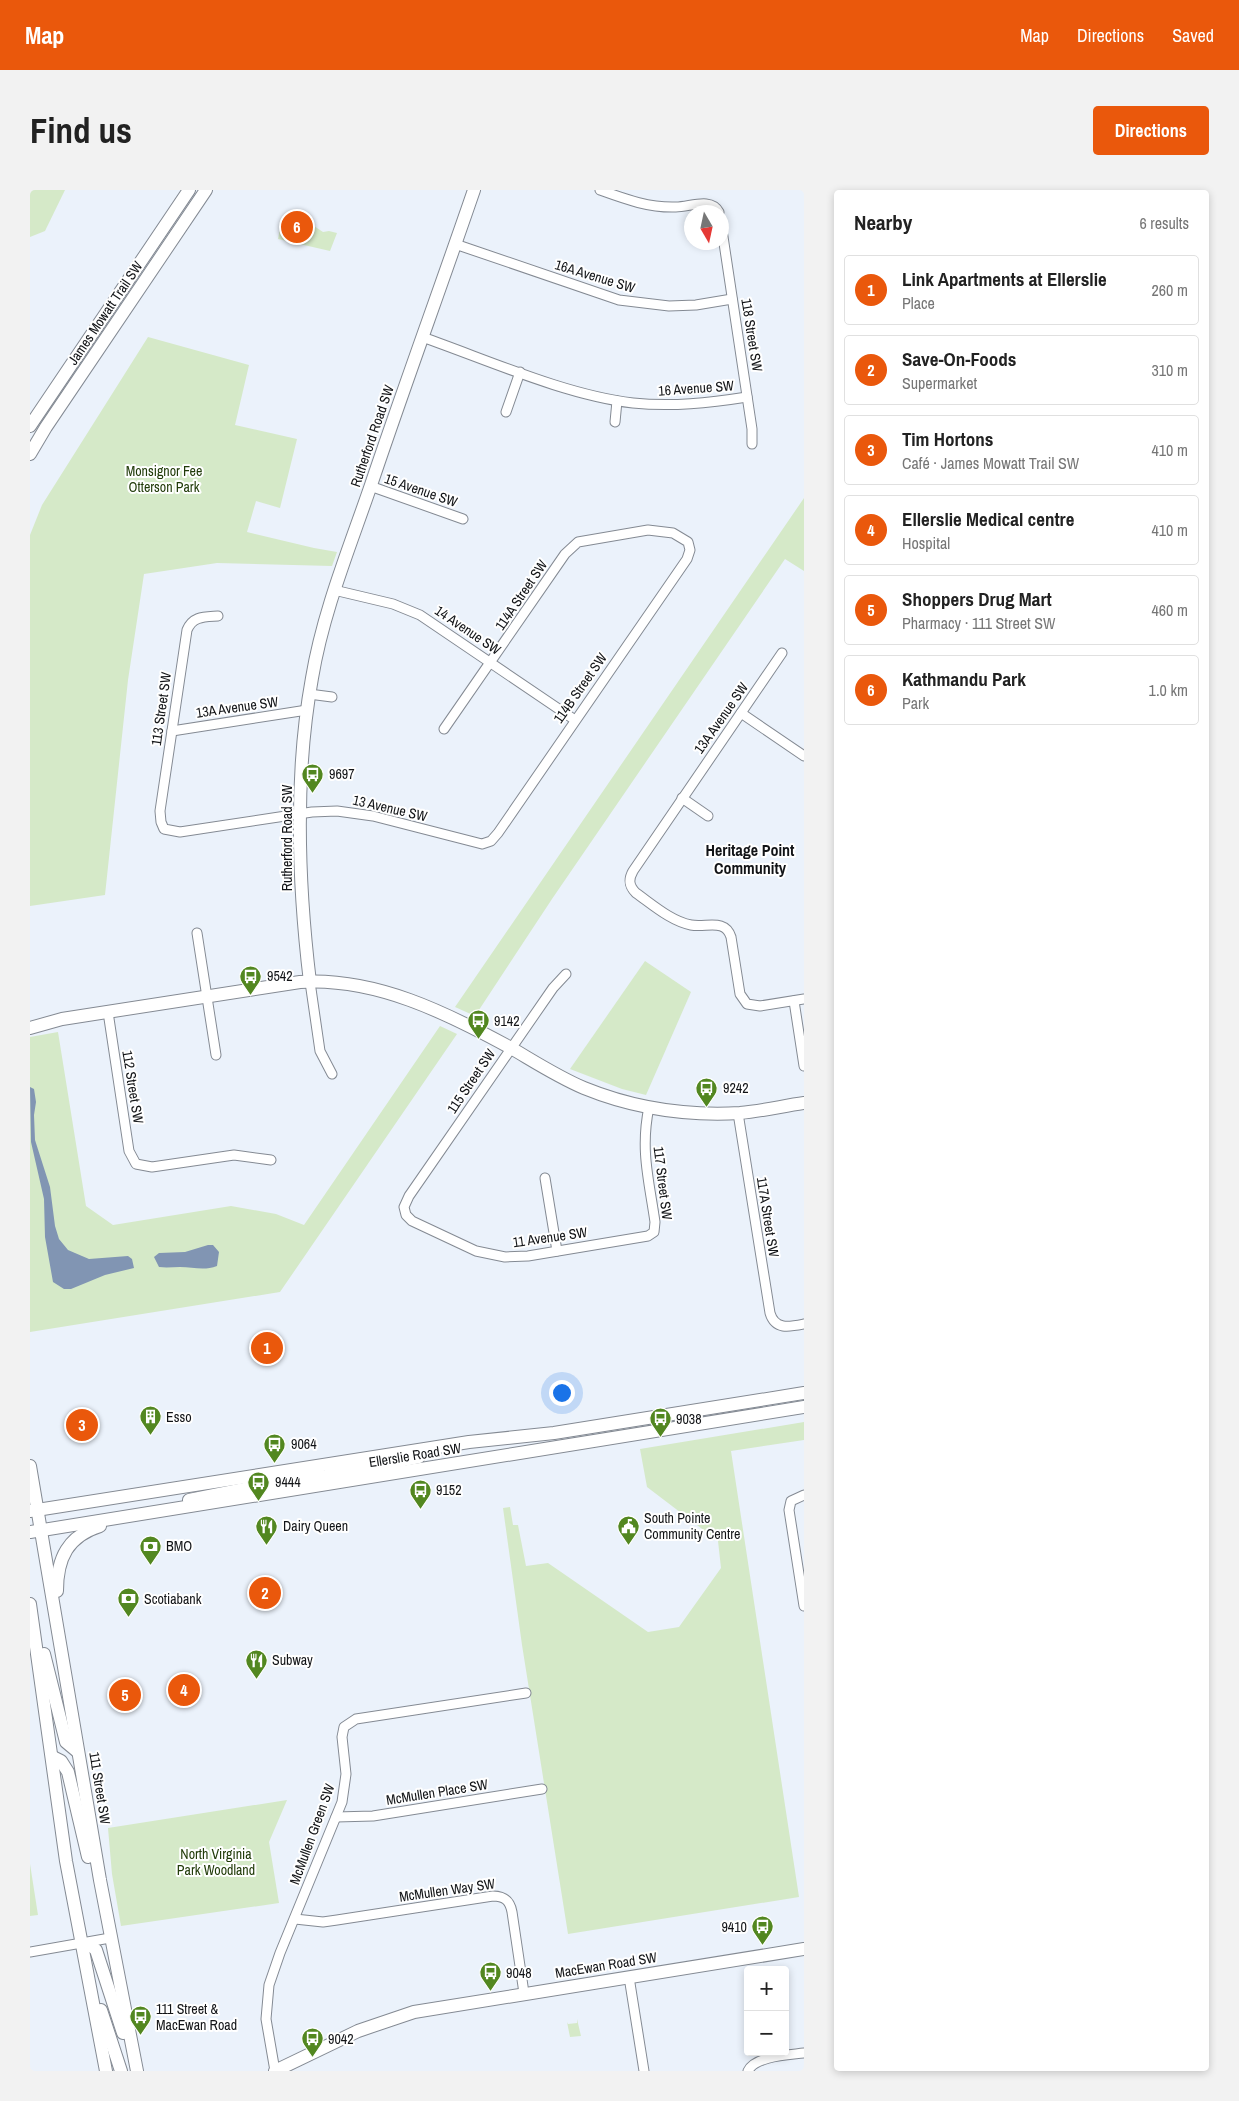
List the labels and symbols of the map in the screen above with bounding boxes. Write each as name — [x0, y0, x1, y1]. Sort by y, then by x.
north arrow — [684, 205, 729, 250]
pin: 6 — [281, 208, 313, 246]
street label: 16A Avenue SW — [553, 255, 637, 297]
street label: James Mowatt Trail SW — [64, 258, 146, 368]
street label: 118 Street SW — [737, 297, 767, 373]
street label: 16 Avenue SW — [658, 376, 735, 400]
street label: Rutherford Road SW — [346, 383, 398, 489]
park label: Monsignor Fee Otterson Park — [126, 462, 202, 496]
street label: 15 Avenue SW — [382, 469, 460, 511]
street label: 114A Street SW — [491, 556, 551, 634]
street label: 14 Avenue SW — [432, 601, 505, 659]
street label: 114B Street SW — [549, 649, 611, 727]
street label: 113 Street SW — [147, 671, 175, 747]
street label: 13A Avenue SW — [690, 679, 752, 757]
street label: 13A Avenue SW — [195, 692, 279, 722]
bus stop icon: 9697 — [301, 762, 325, 793]
place label: 9697 — [329, 765, 355, 783]
street label: Rutherford Road SW — [278, 785, 296, 891]
street label: 13 Avenue SW — [351, 791, 429, 825]
district label: Heritage Point Community — [706, 839, 795, 879]
bus stop icon: 9542 — [239, 964, 263, 995]
place label: 9542 — [267, 967, 293, 985]
bus stop icon: 9142 — [466, 1009, 490, 1040]
place label: 9142 — [494, 1012, 520, 1030]
street label: 115 Street SW — [443, 1045, 499, 1117]
street label: 112 Street SW — [118, 1049, 148, 1125]
bus stop icon: 9242 — [695, 1076, 719, 1107]
place label: 9242 — [723, 1079, 749, 1097]
street label: 117 Street SW — [650, 1145, 676, 1221]
street label: 117A Street SW — [753, 1176, 783, 1258]
street label: 11 Avenue SW — [512, 1223, 589, 1251]
pin: 1 — [251, 1329, 283, 1367]
your location — [549, 1380, 575, 1406]
building icon: Esso — [138, 1405, 162, 1436]
pin: 3 — [66, 1406, 98, 1444]
bus stop icon: 9038 — [648, 1407, 672, 1438]
place label: Esso — [166, 1408, 192, 1426]
place label: 9038 — [676, 1410, 702, 1428]
bus stop icon: 9064 — [263, 1432, 287, 1463]
place label: 9064 — [291, 1435, 317, 1453]
street label: Ellerslie Road SW — [368, 1439, 463, 1471]
bus stop icon: 9444 — [247, 1470, 271, 1501]
place label: 9444 — [275, 1473, 301, 1491]
bus stop icon: 9152 — [408, 1478, 432, 1509]
place label: 9152 — [436, 1481, 462, 1499]
place label: South Pointe Community Centre — [644, 1509, 740, 1543]
restaurant icon: Dairy Queen — [255, 1514, 279, 1545]
public building icon: South Pointe Community Centre — [616, 1514, 640, 1545]
place label: Dairy Queen — [283, 1517, 348, 1535]
bank icon: BMO — [138, 1534, 162, 1565]
place label: BMO — [166, 1537, 192, 1555]
pin: 2 — [249, 1574, 281, 1612]
bank icon: Scotiabank — [116, 1587, 140, 1618]
place label: Scotiabank — [144, 1590, 202, 1608]
restaurant icon: Subway — [244, 1648, 268, 1679]
place label: Subway — [272, 1651, 313, 1669]
pin: 4 — [168, 1671, 200, 1709]
pin: 5 — [109, 1676, 141, 1714]
street label: 111 Street SW — [85, 1751, 115, 1826]
street label: McMullen Place SW — [385, 1775, 489, 1809]
street label: McMullen Green SW — [285, 1781, 339, 1887]
park label: North Virginia Park Woodland — [177, 1845, 255, 1879]
street label: McMullen Way SW — [398, 1874, 496, 1906]
bus stop icon: 9410 — [751, 1915, 775, 1946]
place label: 9410 — [721, 1918, 747, 1936]
street label: MacEwan Road SW — [554, 1948, 658, 1982]
bus stop icon: 9048 — [478, 1961, 502, 1992]
place label: 9048 — [506, 1964, 532, 1982]
place label: 111 Street & MacEwan Road — [156, 2000, 237, 2034]
bus stop icon: 111 Street & MacEwan Road — [128, 2005, 152, 2036]
bus stop icon: 9042 — [300, 2027, 324, 2058]
place label: 9042 — [328, 2030, 354, 2048]

